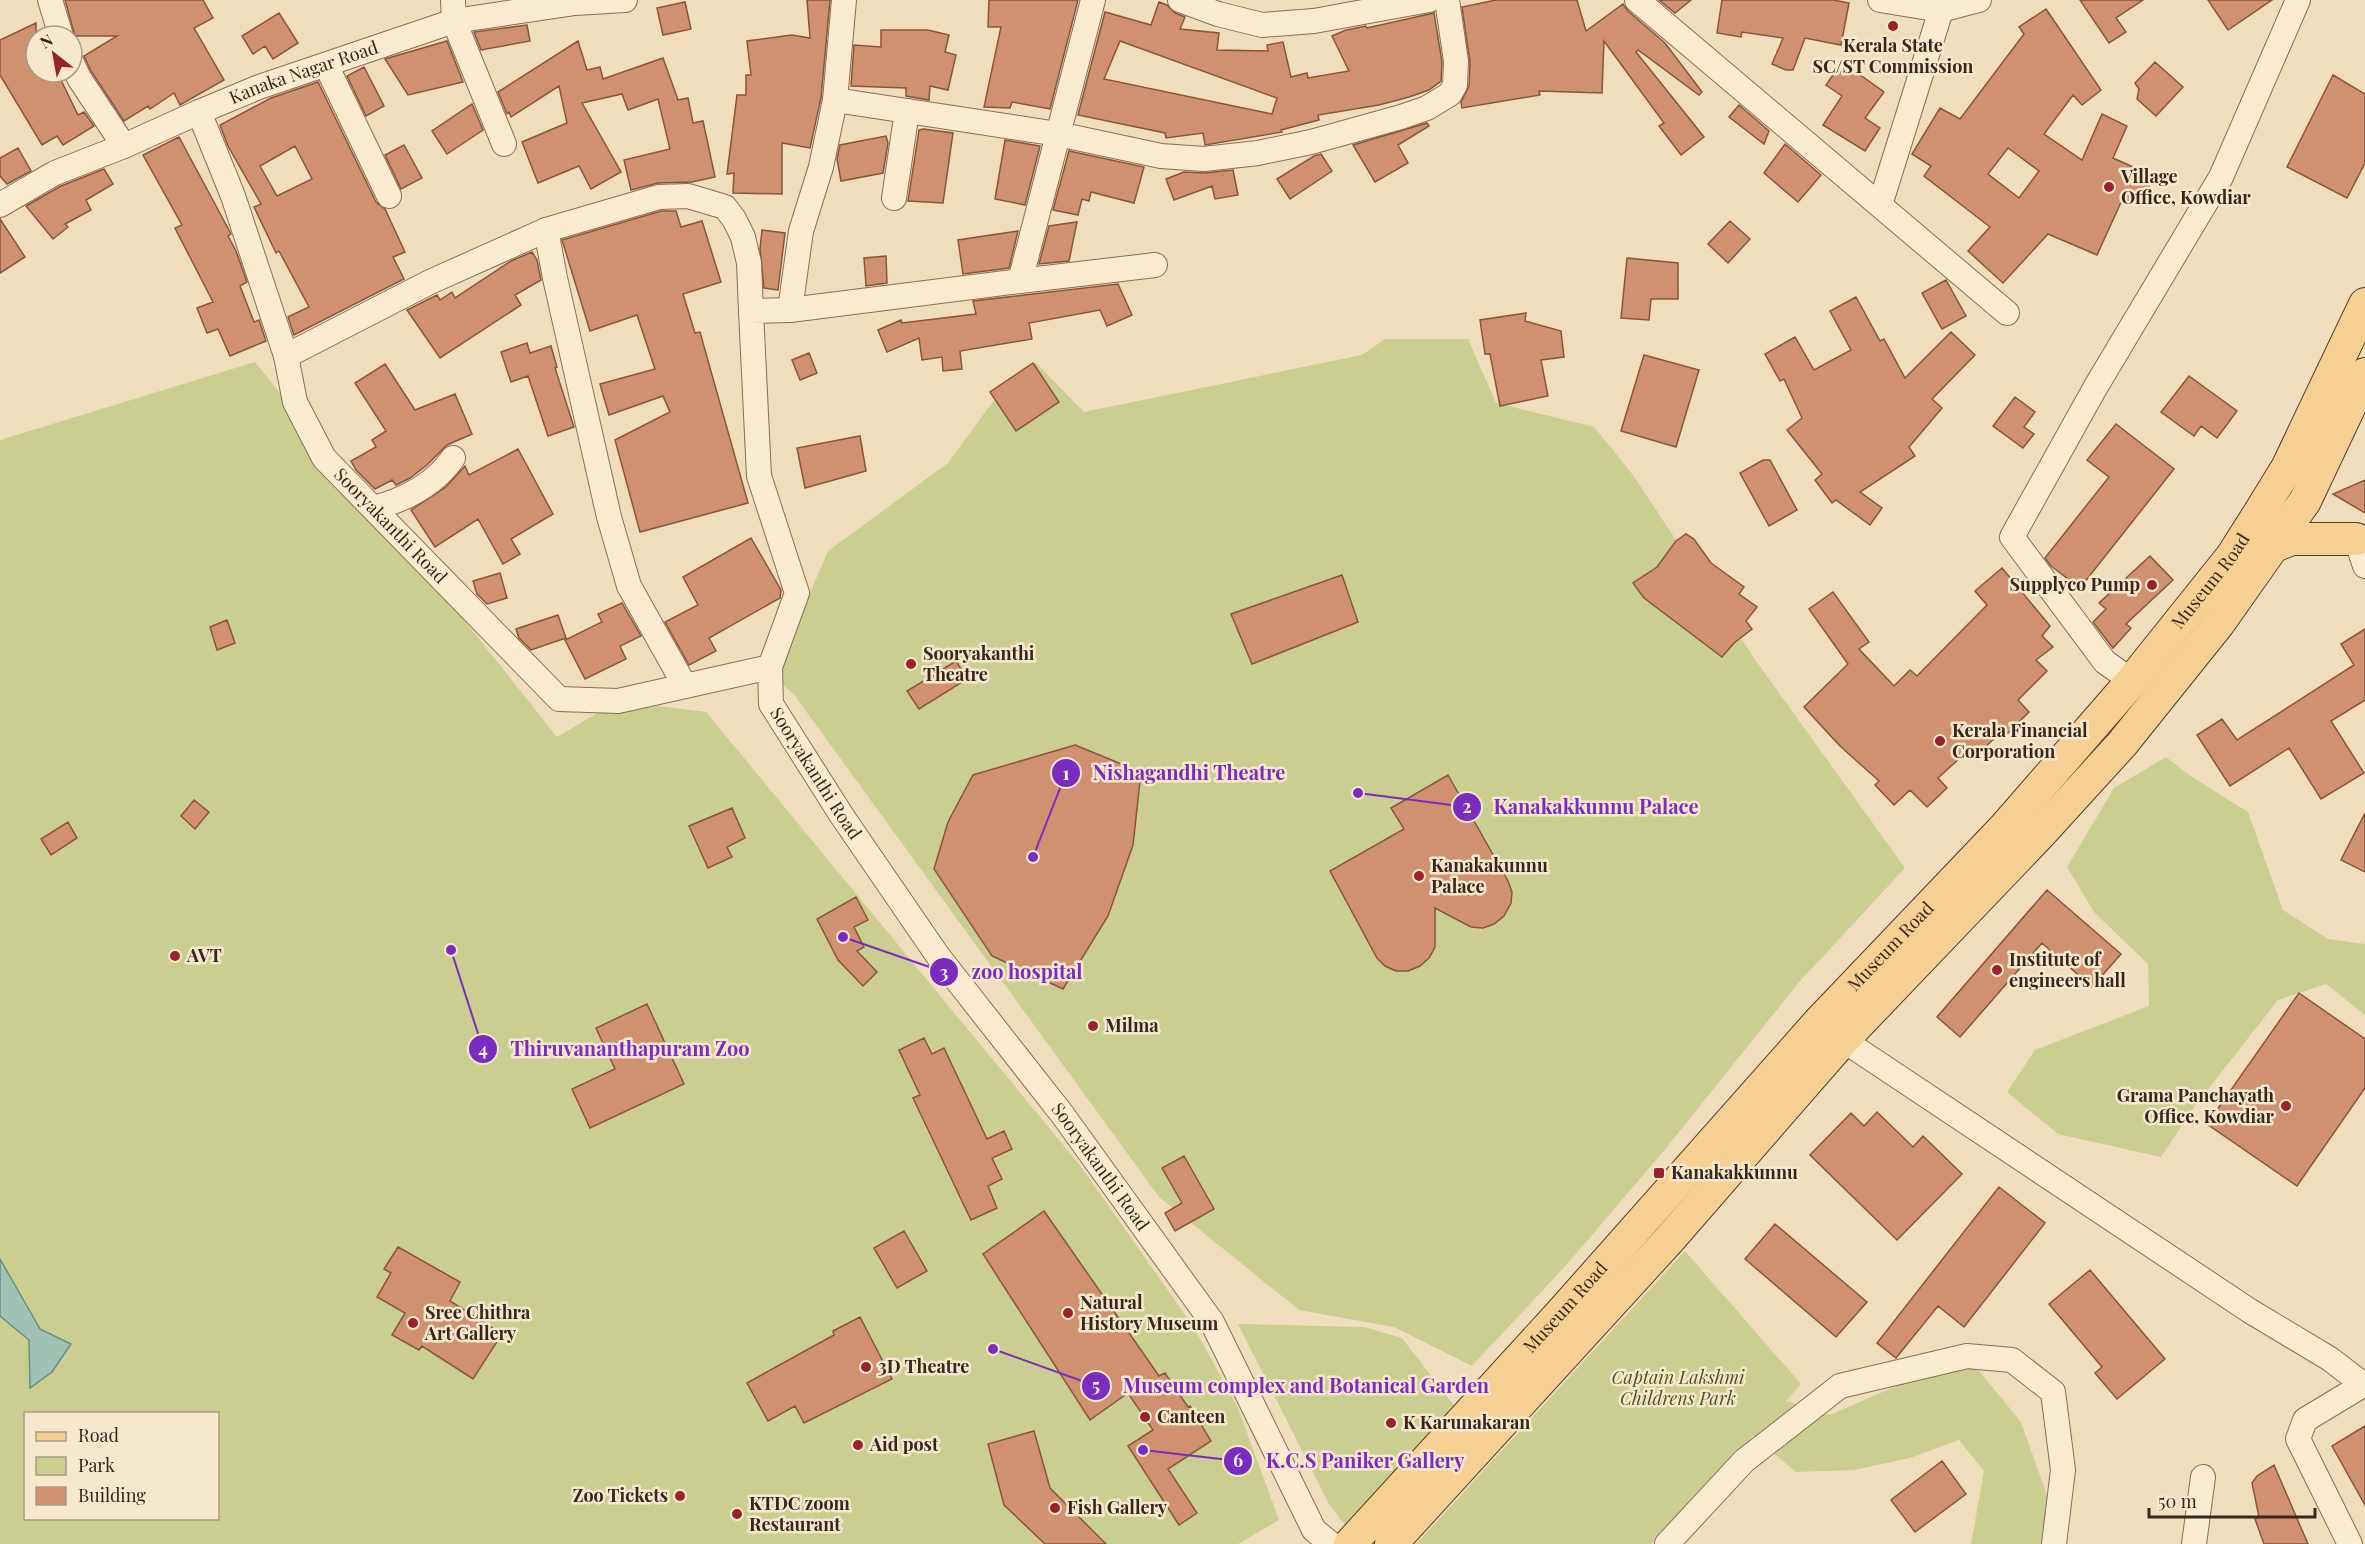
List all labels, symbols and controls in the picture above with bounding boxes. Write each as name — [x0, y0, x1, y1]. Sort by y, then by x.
marker: Kerala State SC/ST Commission — [1886, 19, 1900, 33]
north arrow — [24, 24, 84, 84]
text: N — [36, 29, 57, 53]
place label: Kerala State SC/ST Commission — [1813, 33, 1973, 78]
street label: Kanaka Nagar Road — [225, 34, 381, 109]
place label: Village Office, Kowdiar — [2120, 164, 2251, 209]
marker: Village Office, Kowdiar — [2102, 180, 2116, 194]
street label: Sooryakanthi Road — [329, 462, 453, 589]
street label: Museum Road — [2165, 528, 2255, 633]
place label: Supplyco Pump — [2009, 572, 2140, 596]
marker: Supplyco Pump — [2145, 578, 2159, 592]
place label: Sooryakanthi Theatre — [923, 641, 1035, 686]
marker: Sooryakanthi Theatre — [904, 657, 918, 671]
street label: Sooryakanthi Road — [765, 702, 868, 844]
place label: Kerala Financial Corporation — [1952, 718, 2088, 763]
marker: Kerala Financial Corporation — [1933, 734, 1947, 748]
callout: Nishagandhi Theatre — [1051, 754, 1298, 792]
text: Nishagandhi Theatre — [1093, 758, 1285, 785]
text: 1 — [1063, 761, 1070, 785]
callout: Kanakakkunnu Palace — [1452, 788, 1711, 826]
text: Kanakakkunnu Palace — [1493, 792, 1699, 819]
text: 2 — [1462, 794, 1472, 818]
place label: Kanakakunnu Palace — [1431, 853, 1548, 898]
marker: Kanakakunnu Palace — [1412, 869, 1426, 883]
street label: Museum Road — [1842, 896, 1939, 996]
place label: AVT — [186, 943, 222, 967]
place label: Institute of engineers hall — [2009, 947, 2126, 992]
marker: AVT — [168, 949, 182, 963]
callout: zoo hospital — [929, 953, 1095, 991]
text: zoo hospital — [971, 957, 1083, 984]
text: 3 — [940, 960, 949, 984]
marker: Institute of engineers hall — [1990, 963, 2004, 977]
place label: Milma — [1105, 1013, 1159, 1037]
marker: Milma — [1086, 1019, 1100, 1033]
callout: Thiruvananthapuram Zoo — [468, 1030, 761, 1068]
text: Thiruvananthapuram Zoo — [510, 1034, 750, 1061]
text: 4 — [478, 1037, 488, 1061]
place label: Grama Panchayath Office, Kowdiar — [2117, 1083, 2275, 1128]
street label: Sooryakanthi Road — [1047, 1097, 1156, 1236]
marker: Grama Panchayath Office, Kowdiar — [2279, 1099, 2293, 1113]
place label: Kanakakkunnu — [1671, 1160, 1798, 1184]
marker: Kanakakkunnu — [1652, 1166, 1666, 1180]
street label: Museum Road — [1517, 1256, 1613, 1358]
place label: Natural History Museum — [1080, 1290, 1219, 1335]
place label: Sree Chithra Art Gallery — [424, 1300, 531, 1345]
marker: Natural History Museum — [1061, 1306, 1075, 1320]
marker: Sree Chithra Art Gallery — [406, 1316, 420, 1330]
place label: 3D Theatre — [878, 1354, 969, 1378]
marker: 3D Theatre — [859, 1360, 873, 1374]
park label: Captain Lakshmi Childrens Park — [1611, 1365, 1745, 1410]
callout: Museum complex and Botanical Garden — [1081, 1367, 1501, 1405]
text: Museum complex and Botanical Garden — [1123, 1371, 1490, 1398]
text: 5 — [1092, 1373, 1100, 1397]
place label: Canteen — [1157, 1404, 1225, 1428]
marker: Canteen — [1138, 1410, 1152, 1424]
place label: K Karunakaran — [1403, 1410, 1530, 1434]
legend — [24, 1412, 219, 1520]
marker: K Karunakaran — [1384, 1416, 1398, 1430]
text: Road — [78, 1423, 119, 1447]
place label: Aid post — [869, 1432, 939, 1456]
marker: Aid post — [851, 1438, 865, 1452]
callout: K.C.S Paniker Gallery — [1223, 1442, 1476, 1480]
text: K.C.S Paniker Gallery — [1266, 1446, 1465, 1473]
text: 6 — [1233, 1448, 1243, 1472]
text: Park — [78, 1453, 115, 1477]
scale bar — [2149, 1481, 2316, 1519]
text: Building — [78, 1483, 146, 1507]
place label: Zoo Tickets — [573, 1483, 668, 1507]
marker: Zoo Tickets — [673, 1489, 687, 1503]
text: 50 m — [2158, 1489, 2197, 1513]
place label: KTDC zoom Restaurant — [749, 1491, 851, 1536]
place label: Fish Gallery — [1067, 1495, 1168, 1519]
marker: Fish Gallery — [1048, 1501, 1062, 1515]
marker: KTDC zoom Restaurant — [730, 1507, 744, 1521]

